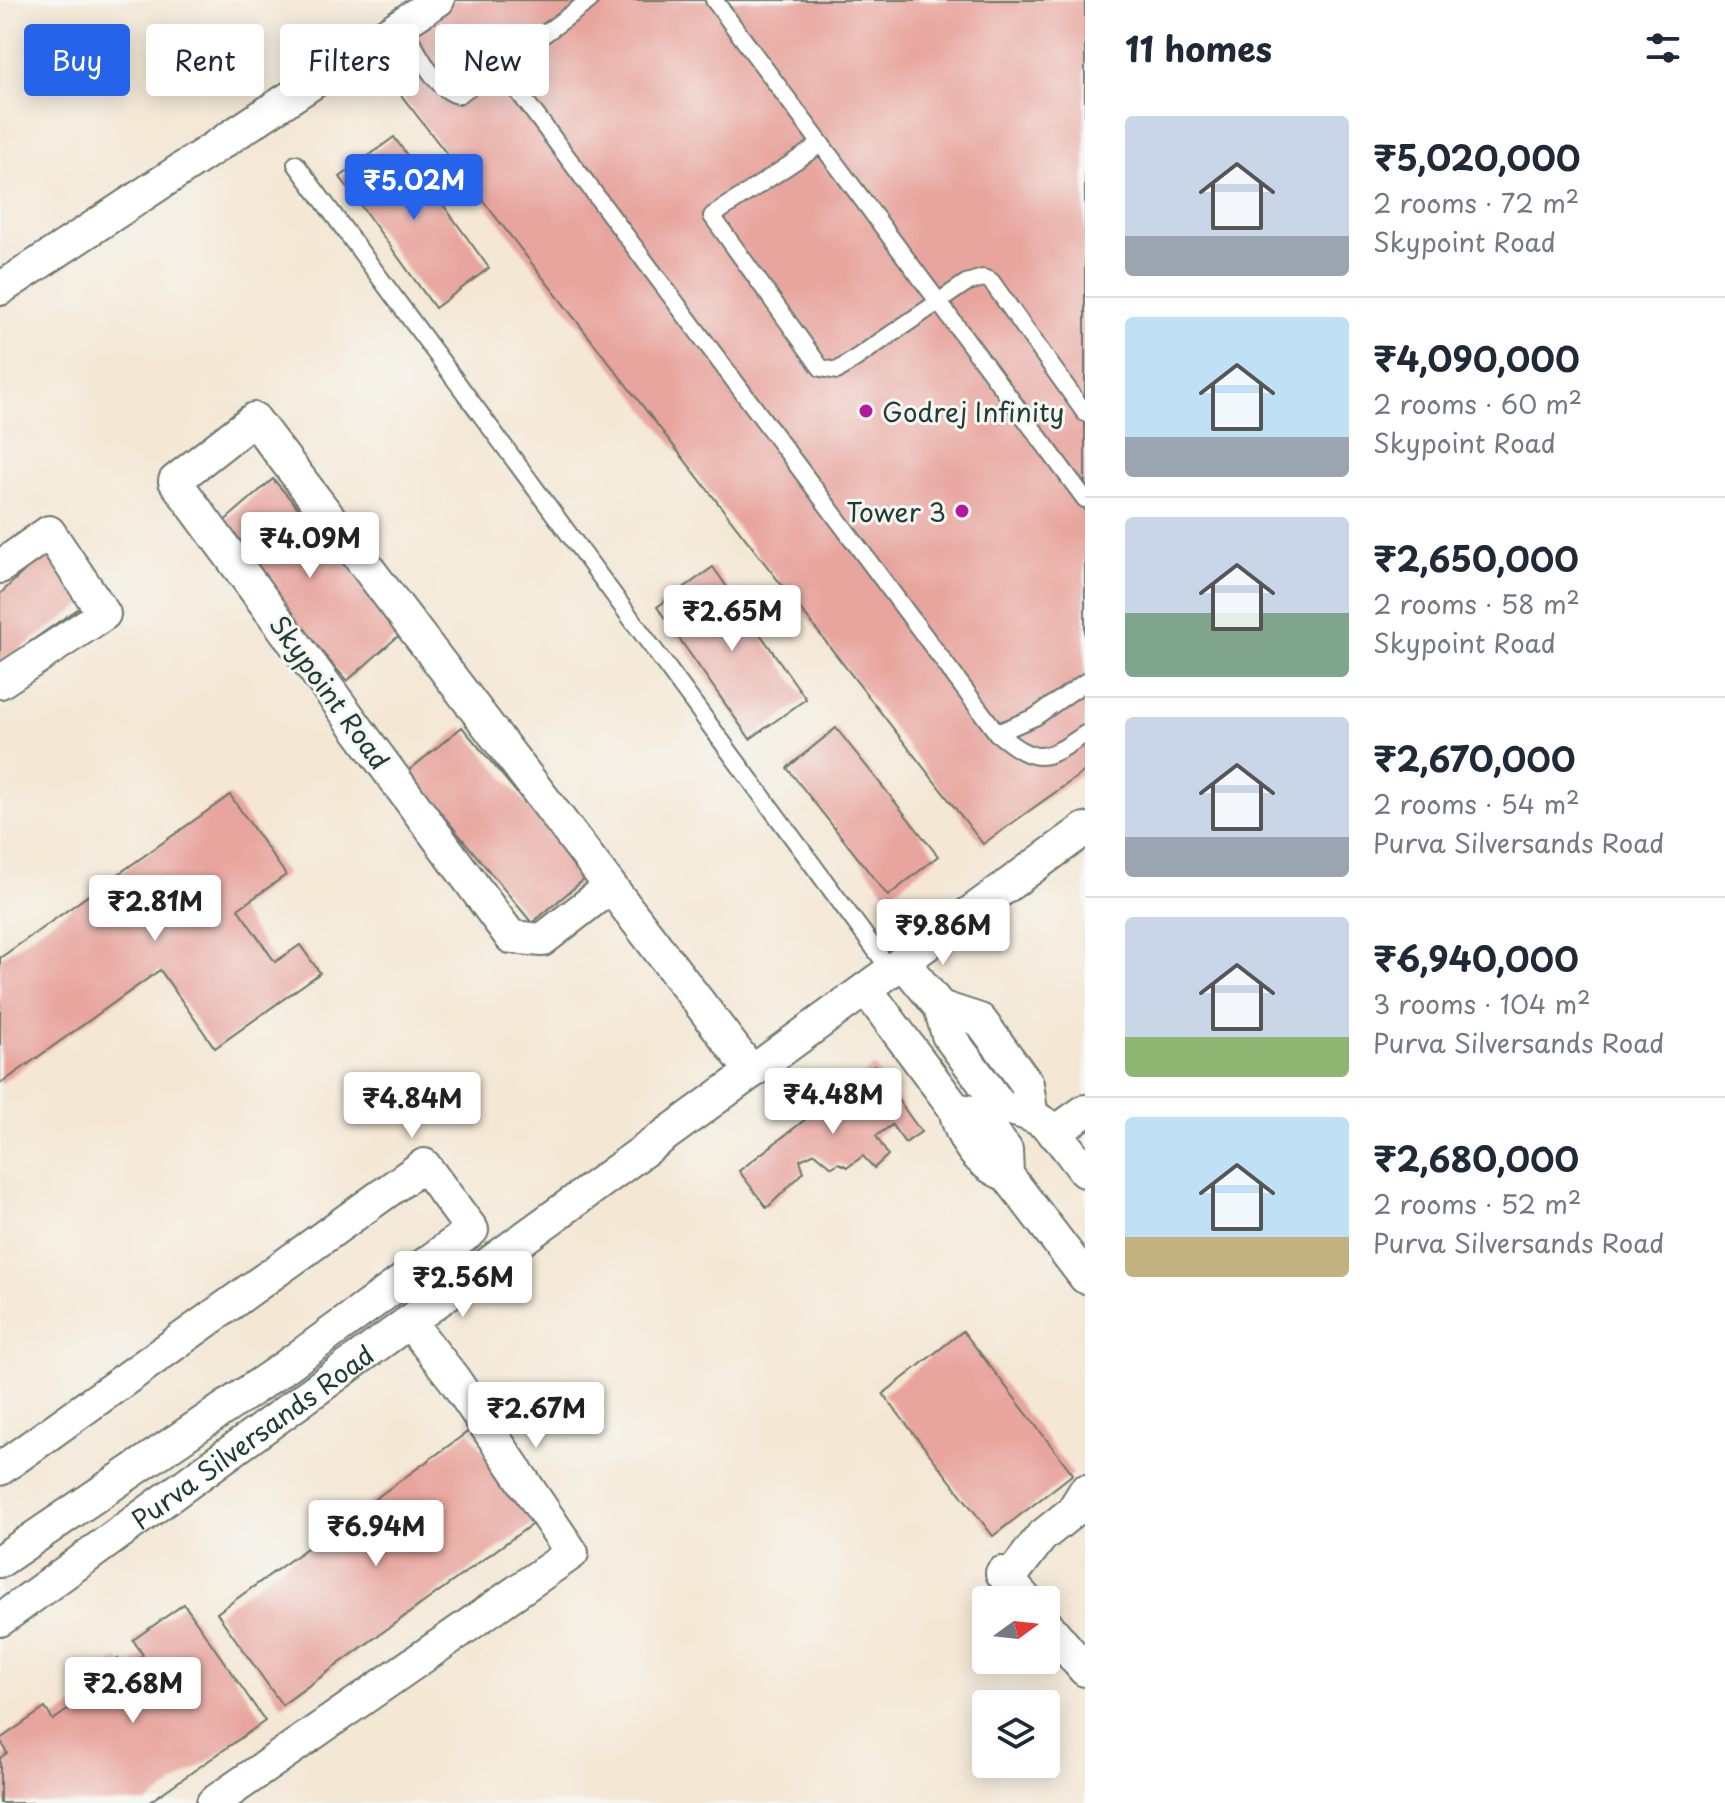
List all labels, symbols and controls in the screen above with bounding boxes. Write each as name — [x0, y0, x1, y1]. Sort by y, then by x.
text: 11 homes — [1125, 22, 1272, 74]
chip: Buy — [24, 24, 130, 96]
chip: Rent — [146, 24, 264, 96]
chip: Filters — [280, 24, 419, 96]
chip: New — [435, 24, 549, 96]
icon: filters — [1641, 26, 1685, 70]
text: ₹5,020,000 — [1373, 131, 1581, 183]
icon: home — [1189, 148, 1285, 244]
pin: ₹5.02M — [349, 154, 479, 222]
text: ₹5.02M — [363, 160, 465, 199]
text: 2 rooms · 72 m² — [1373, 183, 1579, 222]
text: Skypoint Road — [1373, 222, 1556, 261]
text: ₹4,090,000 — [1373, 332, 1580, 384]
icon: home — [1189, 349, 1285, 445]
text: 2 rooms · 60 m² — [1373, 384, 1582, 423]
place label: Godrej Infinity — [882, 392, 1064, 431]
marker: Godrej Infinity — [857, 402, 875, 420]
text: Skypoint Road — [1373, 423, 1556, 462]
place label: Tower 3 — [846, 492, 946, 531]
marker: Tower 3 — [953, 502, 971, 520]
pin: ₹4.09M — [245, 512, 375, 580]
text: ₹4.09M — [259, 518, 361, 557]
text: ₹2,650,000 — [1373, 532, 1579, 584]
icon: home — [1189, 549, 1285, 645]
text: 2 rooms · 58 m² — [1373, 584, 1580, 623]
pin: ₹2.65M — [667, 585, 797, 653]
text: ₹2.65M — [682, 591, 782, 630]
street label: Skypoint Road — [260, 607, 400, 777]
text: Skypoint Road — [1373, 623, 1556, 662]
text: ₹2,670,000 — [1373, 732, 1576, 784]
icon: home — [1189, 749, 1285, 845]
text: 2 rooms · 54 m² — [1373, 784, 1580, 823]
text: Purva Silversands Road — [1373, 823, 1664, 862]
pin: ₹2.81M — [90, 875, 220, 943]
text: ₹2.81M — [107, 881, 203, 920]
pin: ₹9.86M — [878, 899, 1008, 967]
text: ₹9.86M — [895, 905, 991, 944]
text: ₹6,940,000 — [1373, 932, 1579, 984]
icon: home — [1189, 949, 1285, 1045]
text: 3 rooms · 104 m² — [1373, 984, 1591, 1023]
text: Purva Silversands Road — [1373, 1023, 1664, 1062]
pin: ₹4.48M — [768, 1068, 898, 1136]
pin: ₹4.84M — [347, 1072, 477, 1140]
text: ₹4.48M — [783, 1074, 883, 1113]
text: ₹4.84M — [362, 1078, 462, 1117]
text: ₹2,680,000 — [1373, 1132, 1579, 1184]
icon: home — [1189, 1149, 1285, 1245]
text: 2 rooms · 52 m² — [1373, 1184, 1581, 1223]
text: Purva Silversands Road — [1373, 1223, 1664, 1262]
pin: ₹2.56M — [398, 1251, 528, 1319]
text: ₹2.56M — [412, 1257, 514, 1296]
street label: Purva Silversands Road — [123, 1335, 381, 1538]
pin: ₹2.67M — [471, 1382, 601, 1450]
text: ₹2.67M — [486, 1388, 586, 1427]
pin: ₹6.94M — [311, 1500, 441, 1568]
text: ₹6.94M — [327, 1506, 425, 1545]
north arrow — [972, 1586, 1060, 1674]
map controls — [972, 1586, 1060, 1778]
pin: ₹2.68M — [68, 1657, 198, 1725]
text: ₹2.68M — [83, 1663, 183, 1702]
button: layers — [972, 1690, 1060, 1778]

